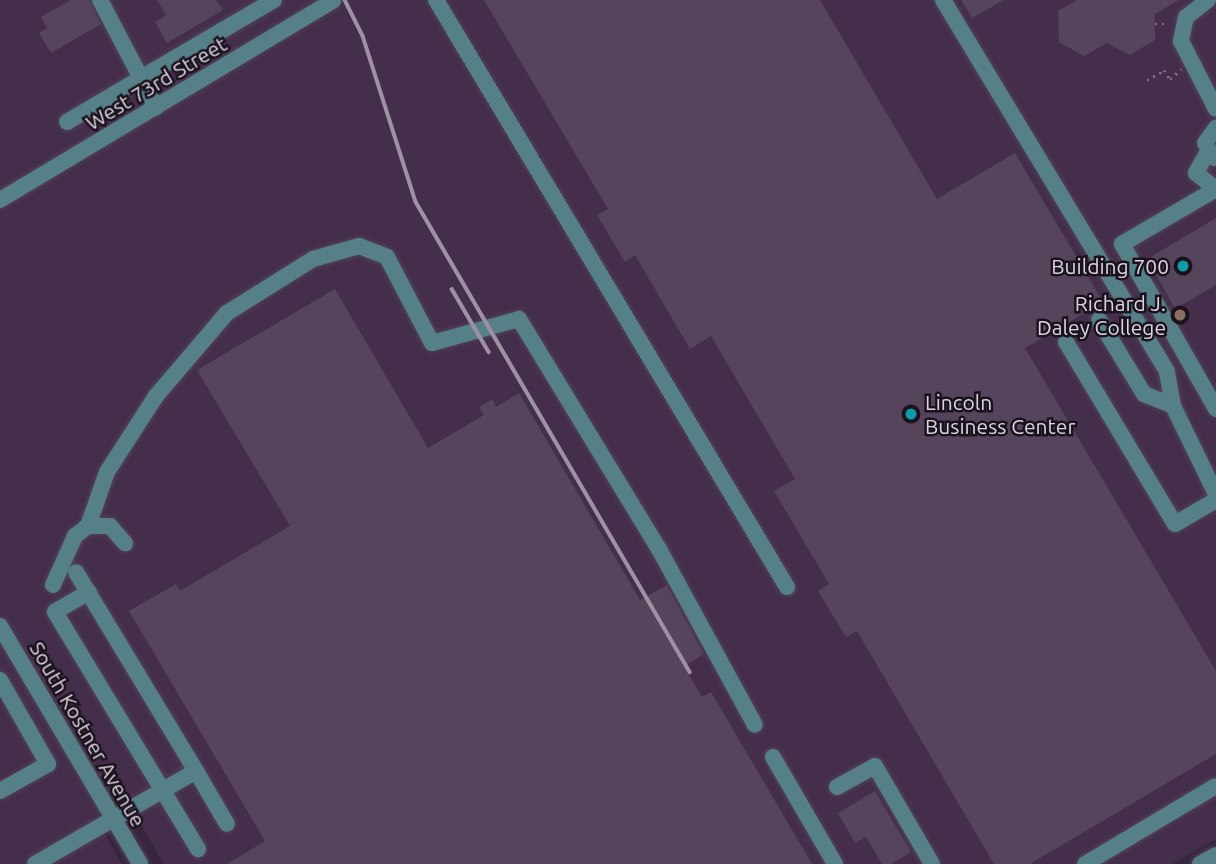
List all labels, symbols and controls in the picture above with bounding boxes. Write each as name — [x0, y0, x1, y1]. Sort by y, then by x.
street label: West 73rd Street — [81, 31, 231, 135]
place label: Building 700 — [1051, 253, 1169, 279]
marker: Building 700 — [1175, 258, 1191, 274]
place label: Richard J. Daley College — [1037, 290, 1166, 340]
marker: Richard J. Daley College — [1172, 307, 1188, 323]
place label: Lincoln Business Center — [925, 389, 1075, 439]
marker: Lincoln Business Center — [903, 406, 919, 422]
street label: South Kostner Avenue — [25, 637, 151, 831]

